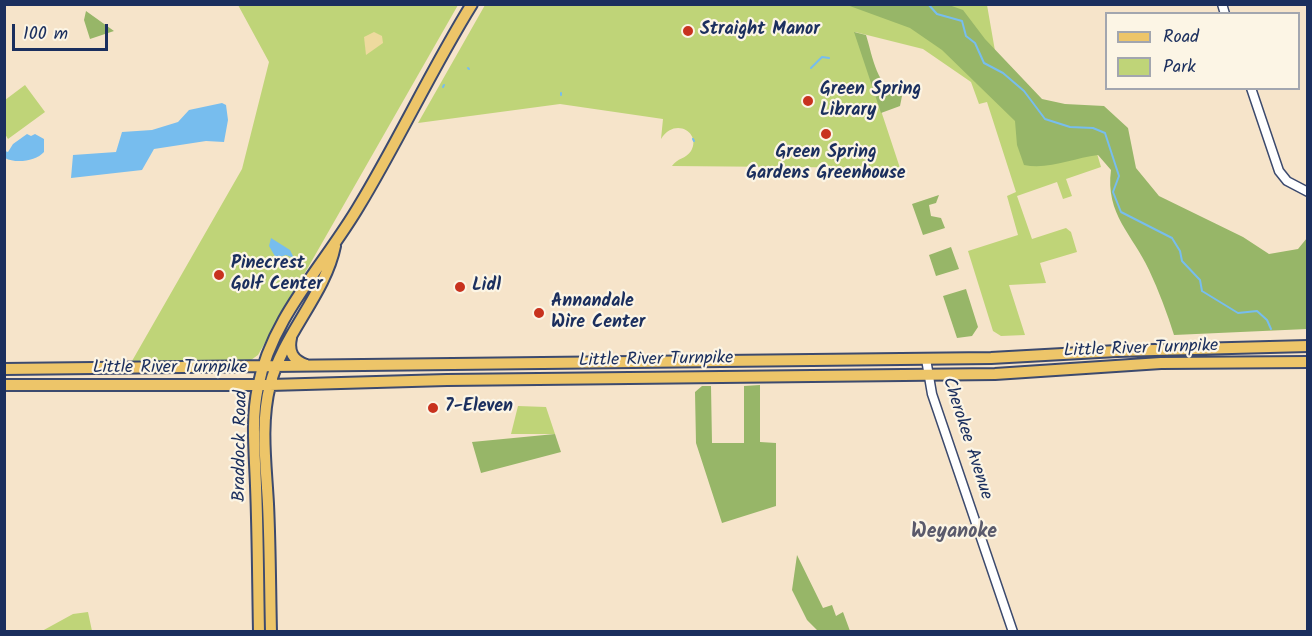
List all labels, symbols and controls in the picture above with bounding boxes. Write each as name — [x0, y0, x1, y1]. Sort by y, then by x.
scale bar — [15, 12, 111, 50]
legend — [1105, 12, 1300, 90]
text: 100 m — [23, 20, 68, 49]
place label: Straight Manor — [700, 20, 820, 42]
text: Road — [1163, 23, 1199, 52]
marker: Straight Manor — [681, 24, 695, 38]
text: Park — [1163, 53, 1196, 82]
place label: Green Spring Library — [820, 80, 921, 122]
marker: Green Spring Library — [801, 94, 815, 108]
marker: Green Spring Gardens Greenhouse — [819, 127, 833, 141]
place label: Green Spring Gardens Greenhouse — [746, 143, 906, 186]
place label: Pinecrest Golf Center — [231, 254, 323, 296]
marker: Pinecrest Golf Center — [212, 268, 226, 282]
place label: Lidl — [472, 276, 501, 298]
marker: Lidl — [453, 280, 467, 294]
place label: Annandale Wire Center — [551, 292, 645, 334]
marker: Annandale Wire Center — [532, 306, 546, 320]
street label: Little River Turnpike — [1063, 337, 1219, 363]
street label: Little River Turnpike — [578, 349, 734, 373]
street label: Little River Turnpike — [93, 358, 247, 380]
street label: Cherokee Avenue — [936, 375, 996, 503]
street label: Braddock Road — [230, 390, 254, 502]
place label: 7-Eleven — [445, 397, 513, 419]
marker: 7-Eleven — [426, 401, 440, 415]
district label: Weyanoke — [911, 522, 997, 546]

